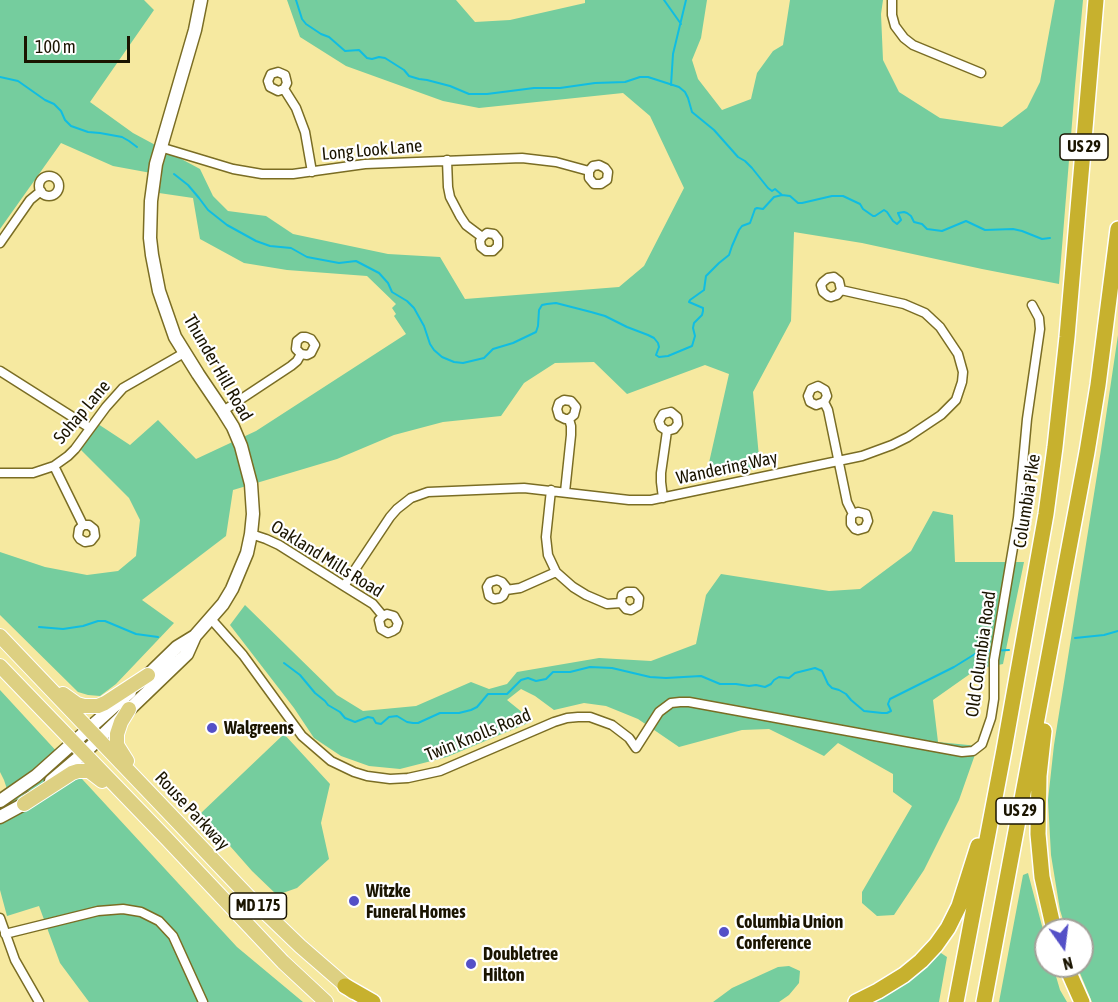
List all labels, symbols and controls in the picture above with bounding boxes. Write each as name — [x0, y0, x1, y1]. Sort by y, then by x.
scale bar — [27, 24, 134, 62]
text: 100 m — [35, 36, 76, 57]
road number: US 29 — [1060, 134, 1108, 160]
street label: Long Look Lane — [321, 135, 423, 165]
street label: Thunder Hill Road — [179, 311, 257, 425]
street label: Sohap Lane — [49, 376, 115, 448]
street label: Wandering Way — [674, 447, 780, 489]
street label: Columbia Pike — [1009, 452, 1045, 550]
street label: Oakland Mills Road — [267, 516, 387, 602]
street label: Old Columbia Road — [961, 590, 1001, 718]
street label: Twin Knolls Road — [422, 704, 534, 766]
place label: Walgreens — [224, 717, 294, 739]
marker: Walgreens — [205, 721, 219, 735]
street label: Rouse Parkway — [150, 767, 234, 855]
road number: US 29 — [996, 798, 1044, 824]
place label: Witzke Funeral Homes — [366, 880, 466, 922]
road number: MD 175 — [230, 893, 286, 919]
marker: Witzke Funeral Homes — [347, 894, 361, 908]
place label: Columbia Union Conference — [736, 911, 843, 954]
north arrow — [1034, 918, 1094, 978]
marker: Columbia Union Conference — [717, 925, 731, 939]
place label: Doubletree Hilton — [483, 943, 558, 986]
text: N — [1061, 954, 1075, 973]
marker: Doubletree Hilton — [464, 957, 478, 971]

